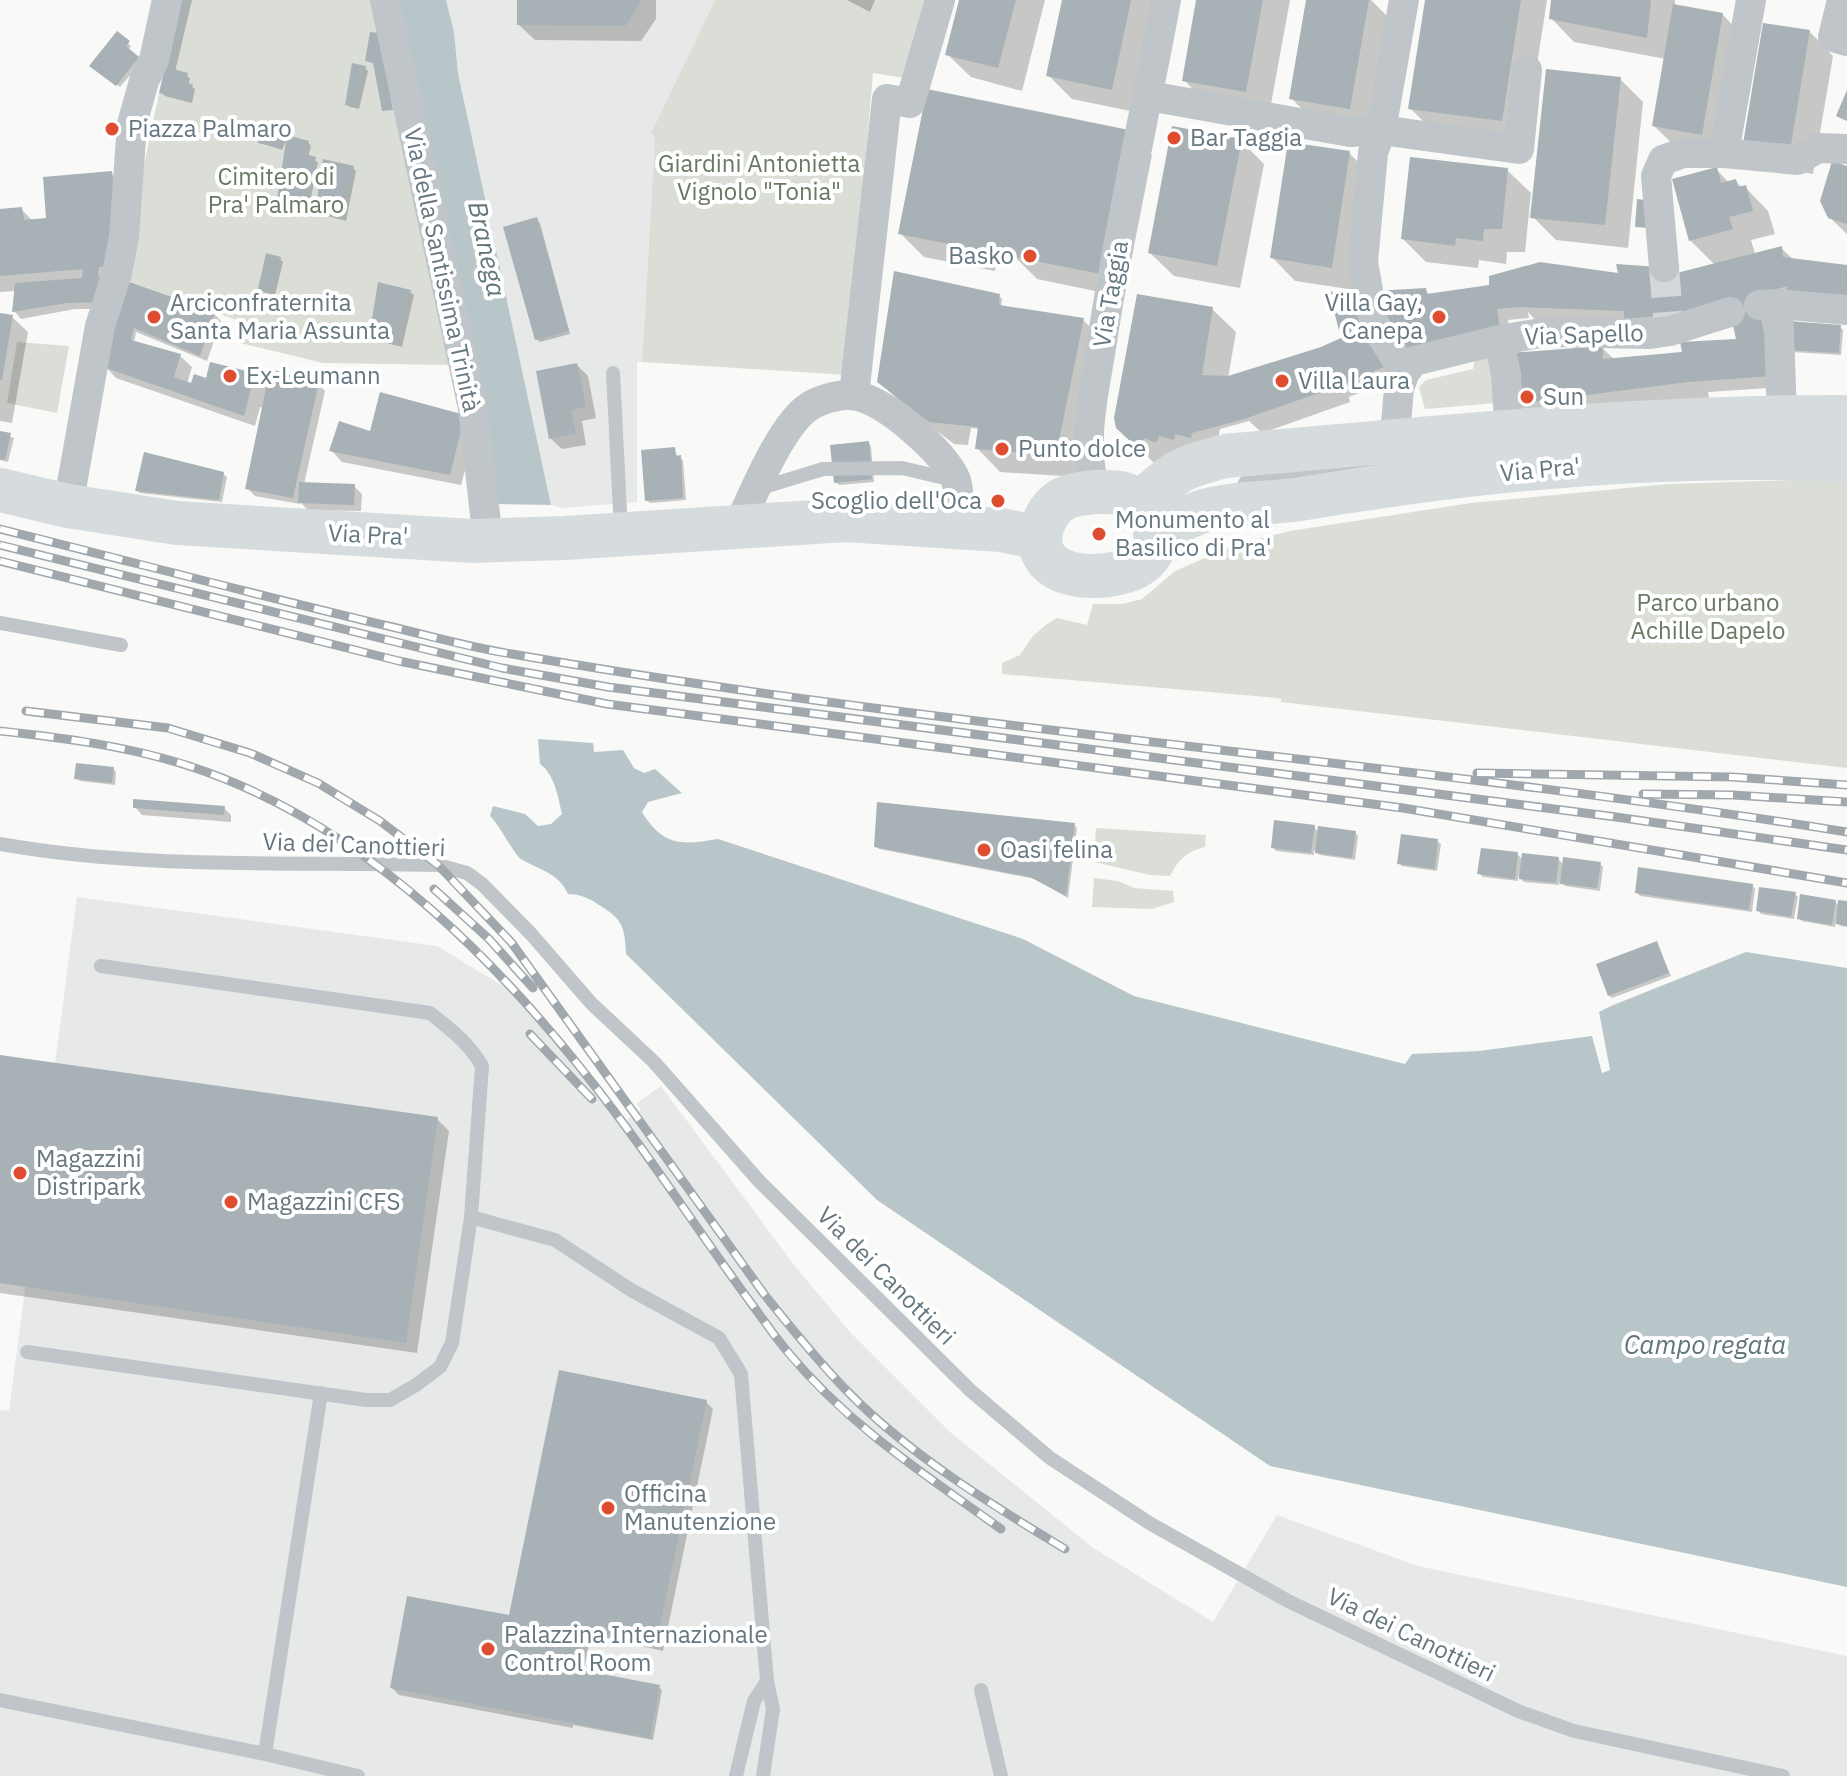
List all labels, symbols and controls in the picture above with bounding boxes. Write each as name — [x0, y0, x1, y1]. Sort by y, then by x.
place label: Piazza Palmaro — [128, 112, 292, 144]
marker: Piazza Palmaro — [103, 120, 121, 138]
place label: Bar Taggia — [1190, 121, 1302, 153]
street label: Via della Santissima Trinità — [397, 125, 489, 415]
marker: Bar Taggia — [1165, 129, 1183, 147]
park label: Giardini Antonietta Vignolo "Tonia" — [658, 147, 860, 207]
park label: Cimitero di Pra' Palmaro — [208, 160, 344, 220]
water label: Branega — [461, 198, 515, 300]
street label: Via Taggia — [1085, 238, 1135, 350]
place label: Basko — [948, 239, 1014, 271]
marker: Basko — [1021, 247, 1039, 265]
place label: Arciconfraternita Santa Maria Assunta — [170, 286, 390, 346]
place label: Villa Gay, Canepa — [1324, 286, 1423, 346]
marker: Arciconfraternita Santa Maria Assunta — [145, 308, 163, 326]
marker: Villa Gay, Canepa — [1430, 308, 1448, 326]
street label: Via Sapello — [1524, 316, 1644, 352]
place label: Ex-Leumann — [246, 359, 381, 391]
place label: Villa Laura — [1298, 364, 1410, 396]
marker: Ex-Leumann — [221, 367, 239, 385]
marker: Villa Laura — [1273, 372, 1291, 390]
place label: Sun — [1543, 380, 1584, 412]
marker: Sun — [1518, 388, 1536, 406]
place label: Punto dolce — [1018, 432, 1146, 464]
marker: Punto dolce — [993, 440, 1011, 458]
street label: Via Pra' — [1498, 450, 1581, 488]
place label: Scoglio dell'Oca — [811, 484, 982, 516]
marker: Scoglio dell'Oca — [989, 492, 1007, 510]
place label: Monumento al Basilico di Pra' — [1115, 503, 1272, 563]
street label: Via Pra' — [327, 516, 409, 552]
marker: Monumento al Basilico di Pra' — [1090, 525, 1108, 543]
park label: Parco urbano Achille Dapelo — [1631, 586, 1785, 646]
street label: Via dei Canottieri — [262, 825, 446, 863]
place label: Oasi felina — [1000, 833, 1113, 865]
marker: Oasi felina — [975, 841, 993, 859]
place label: Magazzini Distripark — [36, 1142, 142, 1202]
marker: Magazzini Distripark — [11, 1164, 29, 1182]
place label: Magazzini CFS — [247, 1185, 401, 1217]
marker: Magazzini CFS — [222, 1193, 240, 1211]
street label: Via dei Canottieri — [811, 1199, 963, 1351]
water label: Campo regata — [1624, 1327, 1786, 1361]
place label: Officina Manutenzione — [624, 1477, 776, 1537]
marker: Officina Manutenzione — [599, 1499, 617, 1517]
street label: Via dei Canottieri — [1322, 1580, 1501, 1689]
place label: Palazzina Internazionale Control Room — [504, 1618, 768, 1678]
marker: Palazzina Internazionale Control Room — [479, 1640, 497, 1658]

